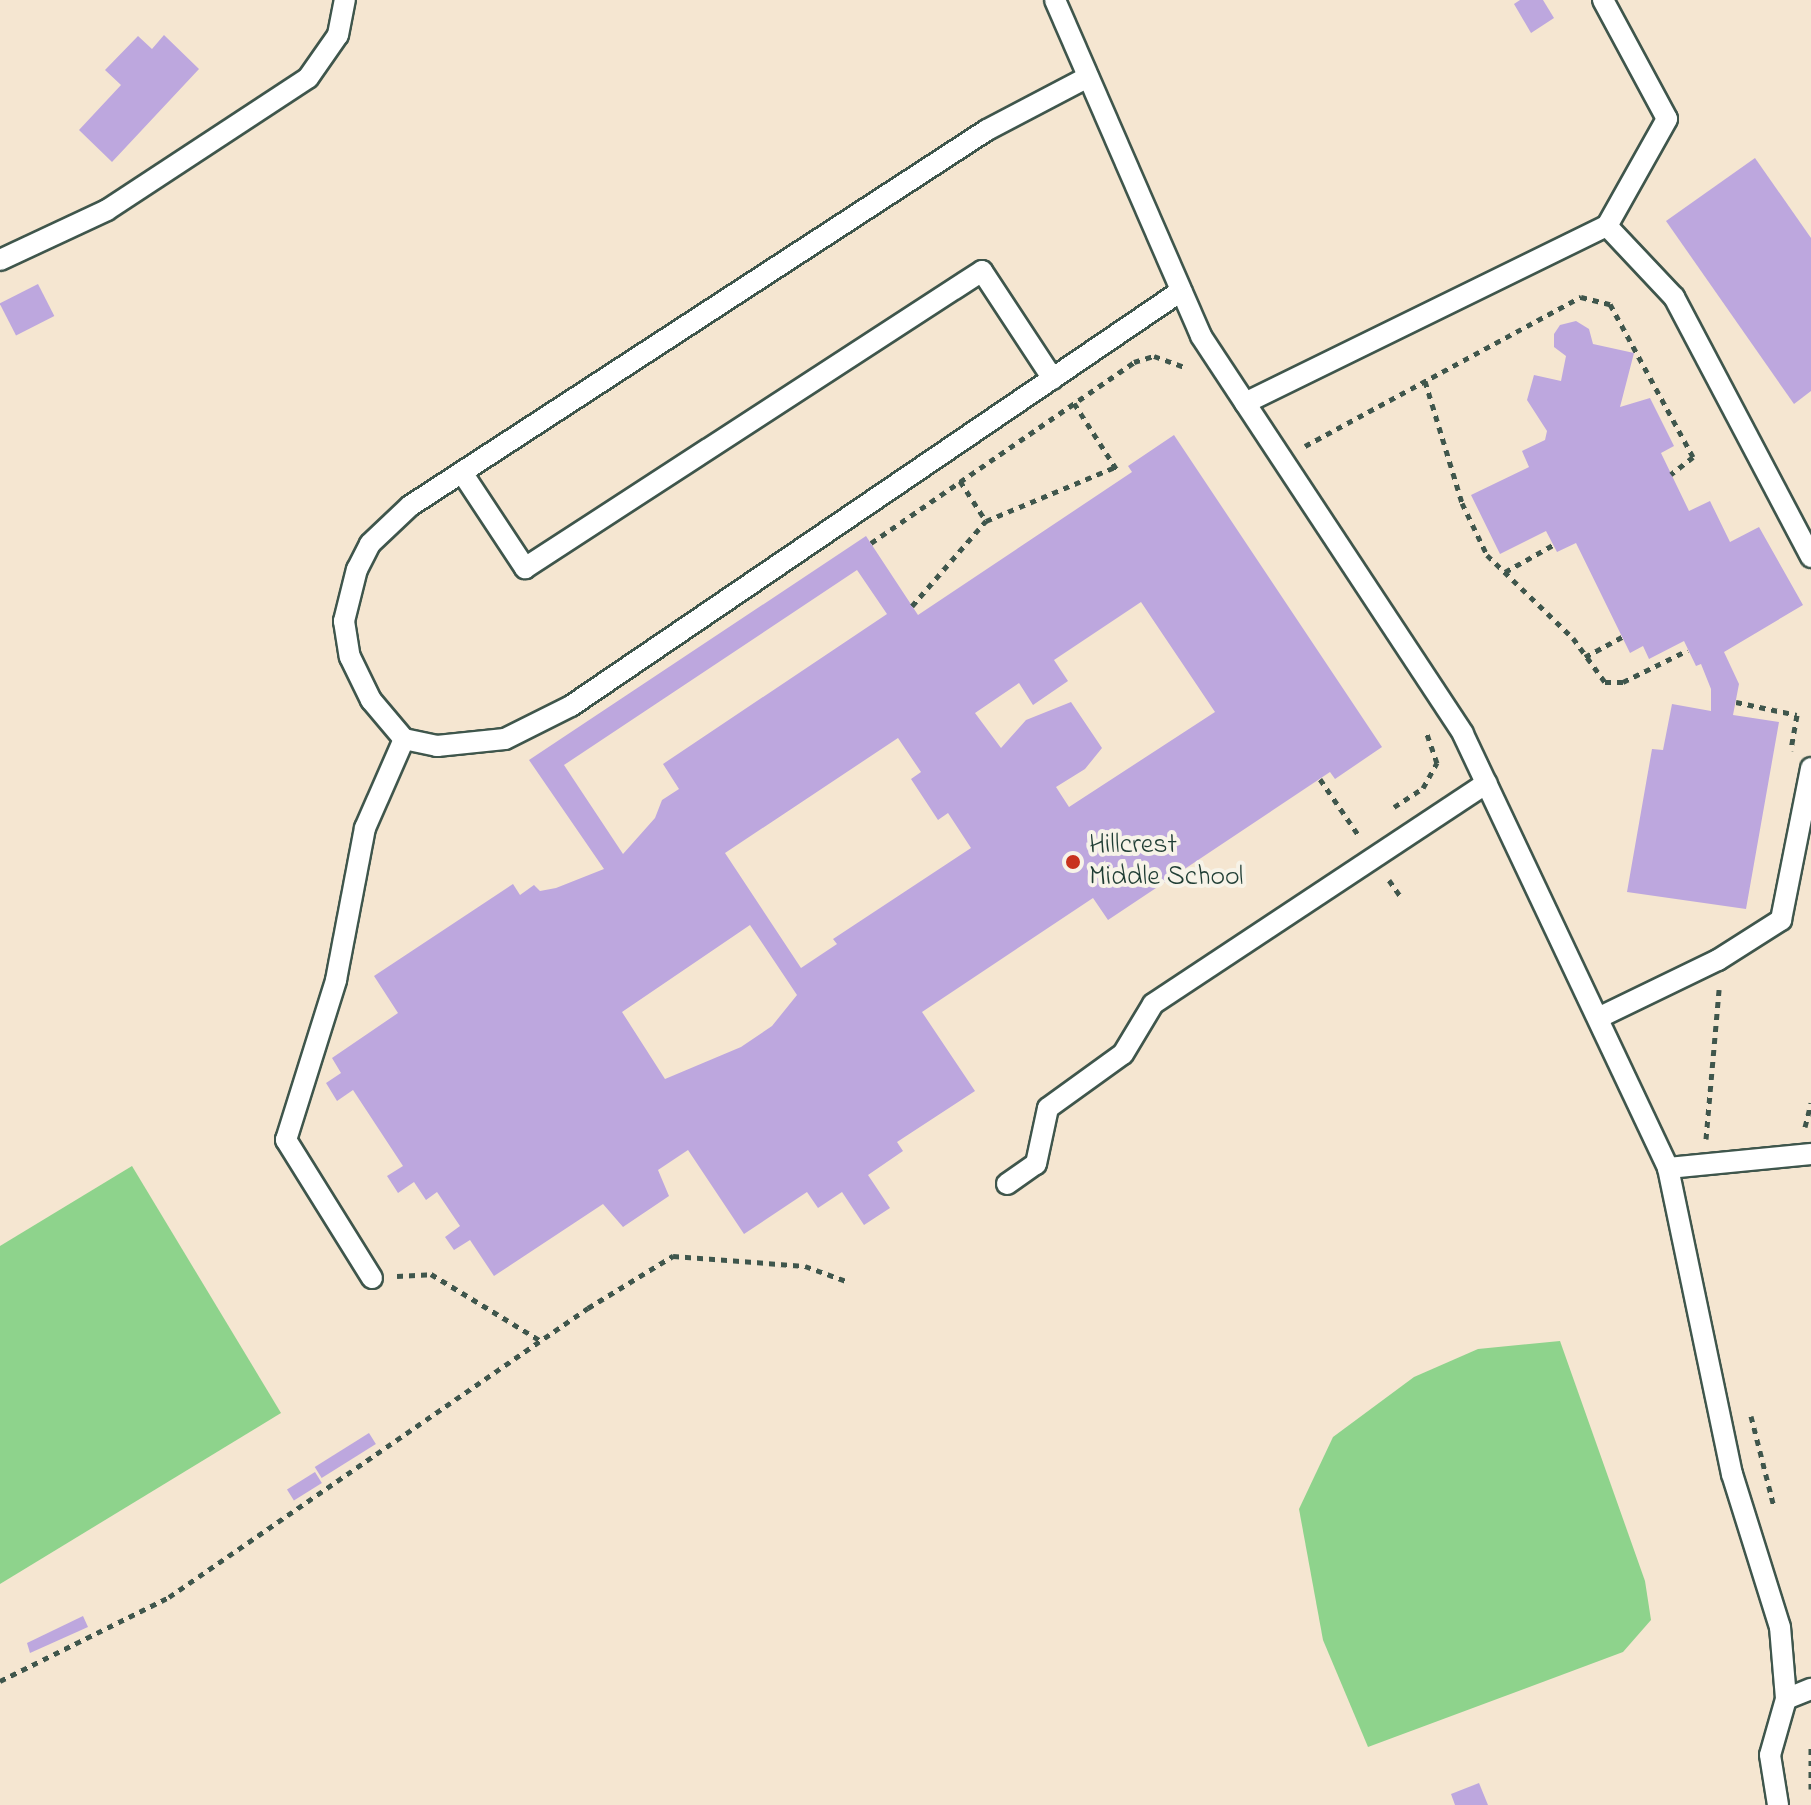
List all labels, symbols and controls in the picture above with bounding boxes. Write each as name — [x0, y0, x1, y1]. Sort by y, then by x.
place label: Hillcrest Middle School — [1089, 829, 1243, 895]
marker: Hillcrest Middle School — [1064, 853, 1082, 871]

